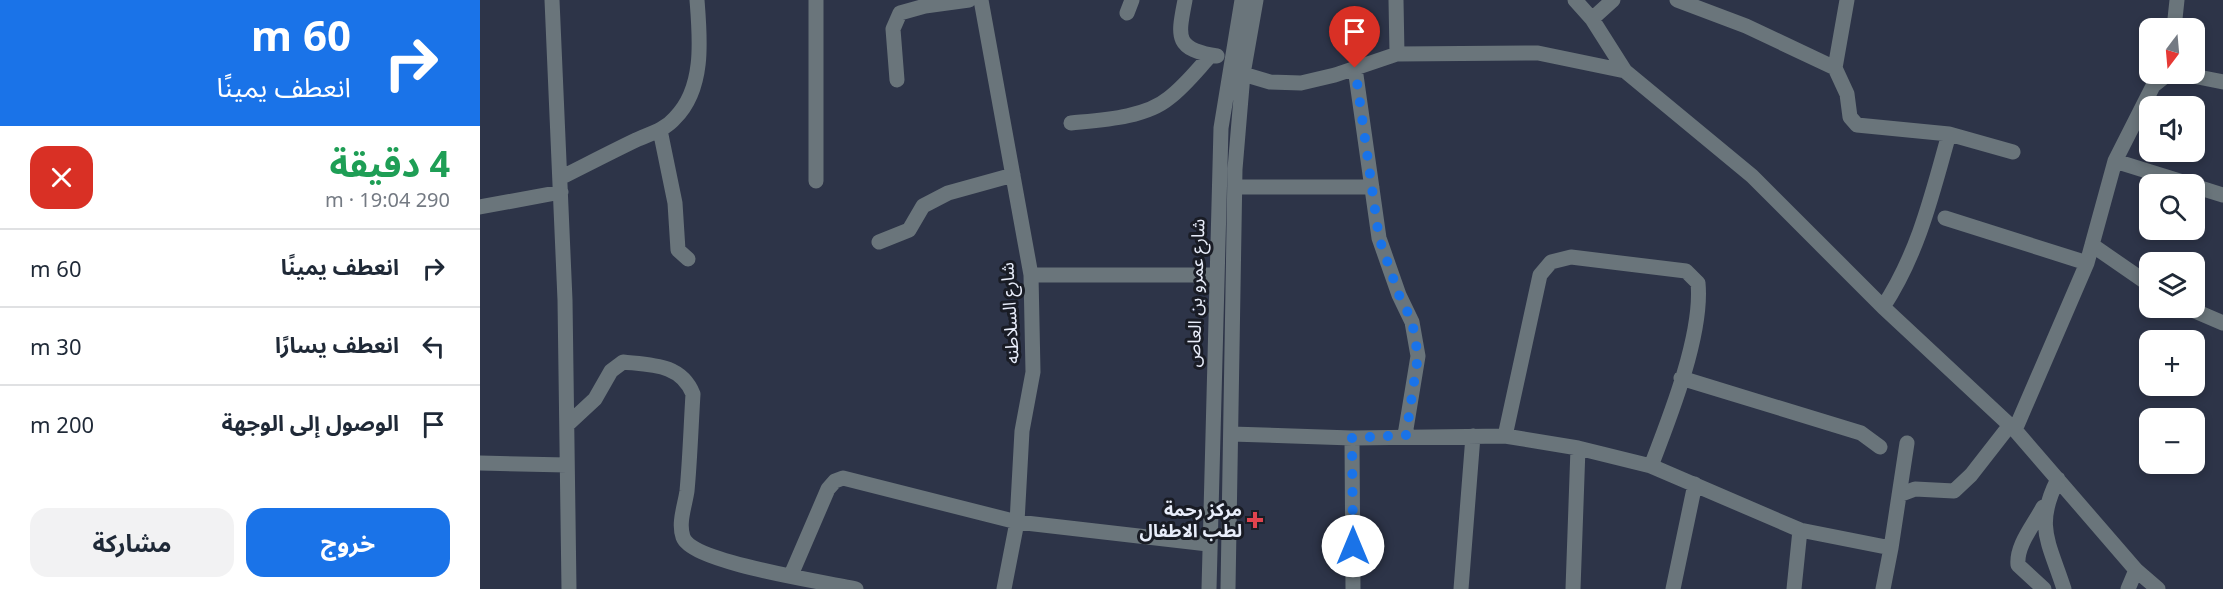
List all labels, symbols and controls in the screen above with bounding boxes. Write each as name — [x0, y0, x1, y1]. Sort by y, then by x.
text: 60 m — [251, 6, 351, 63]
pin — [1329, 6, 1380, 68]
icon: arrive — [1338, 15, 1371, 48]
north arrow — [2139, 18, 2205, 84]
map controls — [2139, 18, 2205, 474]
icon: right — [372, 24, 450, 102]
text: انعطف يمينًا — [217, 68, 351, 105]
button: sound — [2139, 96, 2205, 162]
text: 4 دقيقة — [329, 139, 450, 188]
button: close — [30, 146, 93, 209]
button: search — [2139, 174, 2205, 240]
text: 290 m · 19:04 — [325, 186, 450, 213]
street label: شارع عمرو بن العاص — [1180, 218, 1213, 368]
text: انعطف يمينًا — [281, 251, 399, 281]
icon: right — [417, 252, 450, 285]
button: layers — [2139, 252, 2205, 318]
text: 60 m — [30, 253, 81, 283]
street label: شارع السلاطنه — [994, 261, 1027, 365]
text: انعطف يسارًا — [275, 329, 399, 359]
icon: left — [417, 330, 450, 363]
button: + — [2139, 330, 2205, 396]
text: 30 m — [30, 331, 81, 361]
text: الوصول إلى الوجهة — [221, 407, 399, 437]
icon: arrive — [417, 408, 450, 441]
button: − — [2139, 408, 2205, 474]
text: 200 m — [30, 409, 94, 439]
place label: مركز رحمة لطب الاطفال — [1140, 497, 1242, 542]
button: مشاركة — [30, 508, 234, 577]
button: خروج — [246, 508, 450, 577]
marker: مركز رحمة لطب الاطفال — [1246, 511, 1264, 529]
position arrow — [1321, 514, 1385, 578]

